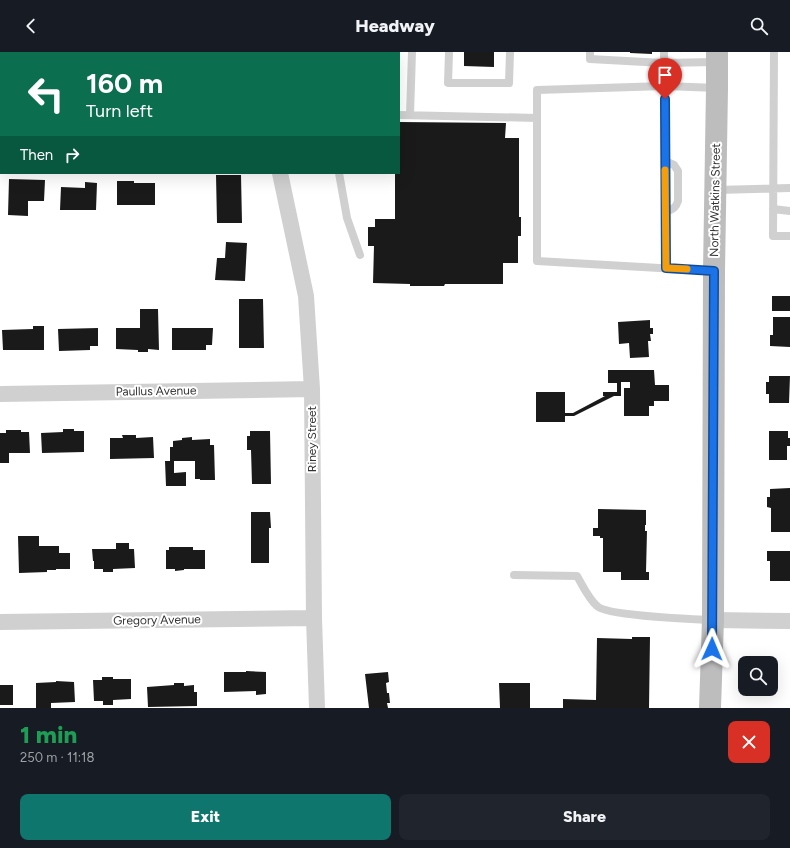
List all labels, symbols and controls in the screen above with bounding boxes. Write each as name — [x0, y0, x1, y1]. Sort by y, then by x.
icon: back — [20, 15, 42, 37]
text: Headway — [355, 15, 435, 37]
icon: search — [748, 15, 770, 37]
pin — [648, 58, 682, 99]
icon: arrive — [654, 64, 676, 86]
text: 160 m — [86, 66, 163, 100]
icon: left — [20, 68, 72, 120]
text: Turn left — [86, 100, 153, 122]
street label: North Watkins Street — [707, 143, 723, 257]
icon: right — [61, 144, 83, 166]
text: Then — [20, 146, 53, 164]
street label: Paullus Avenue — [116, 383, 197, 399]
street label: Riney Street — [305, 405, 319, 472]
street label: Gregory Avenue — [113, 612, 201, 628]
position arrow — [691, 628, 733, 670]
map controls — [738, 656, 778, 696]
button: search — [738, 656, 778, 696]
text: 1 min — [20, 720, 77, 749]
button: close — [728, 721, 770, 763]
text: 250 m · 11:18 — [20, 750, 94, 765]
button: Exit — [20, 794, 391, 840]
button: Share — [399, 794, 770, 840]

